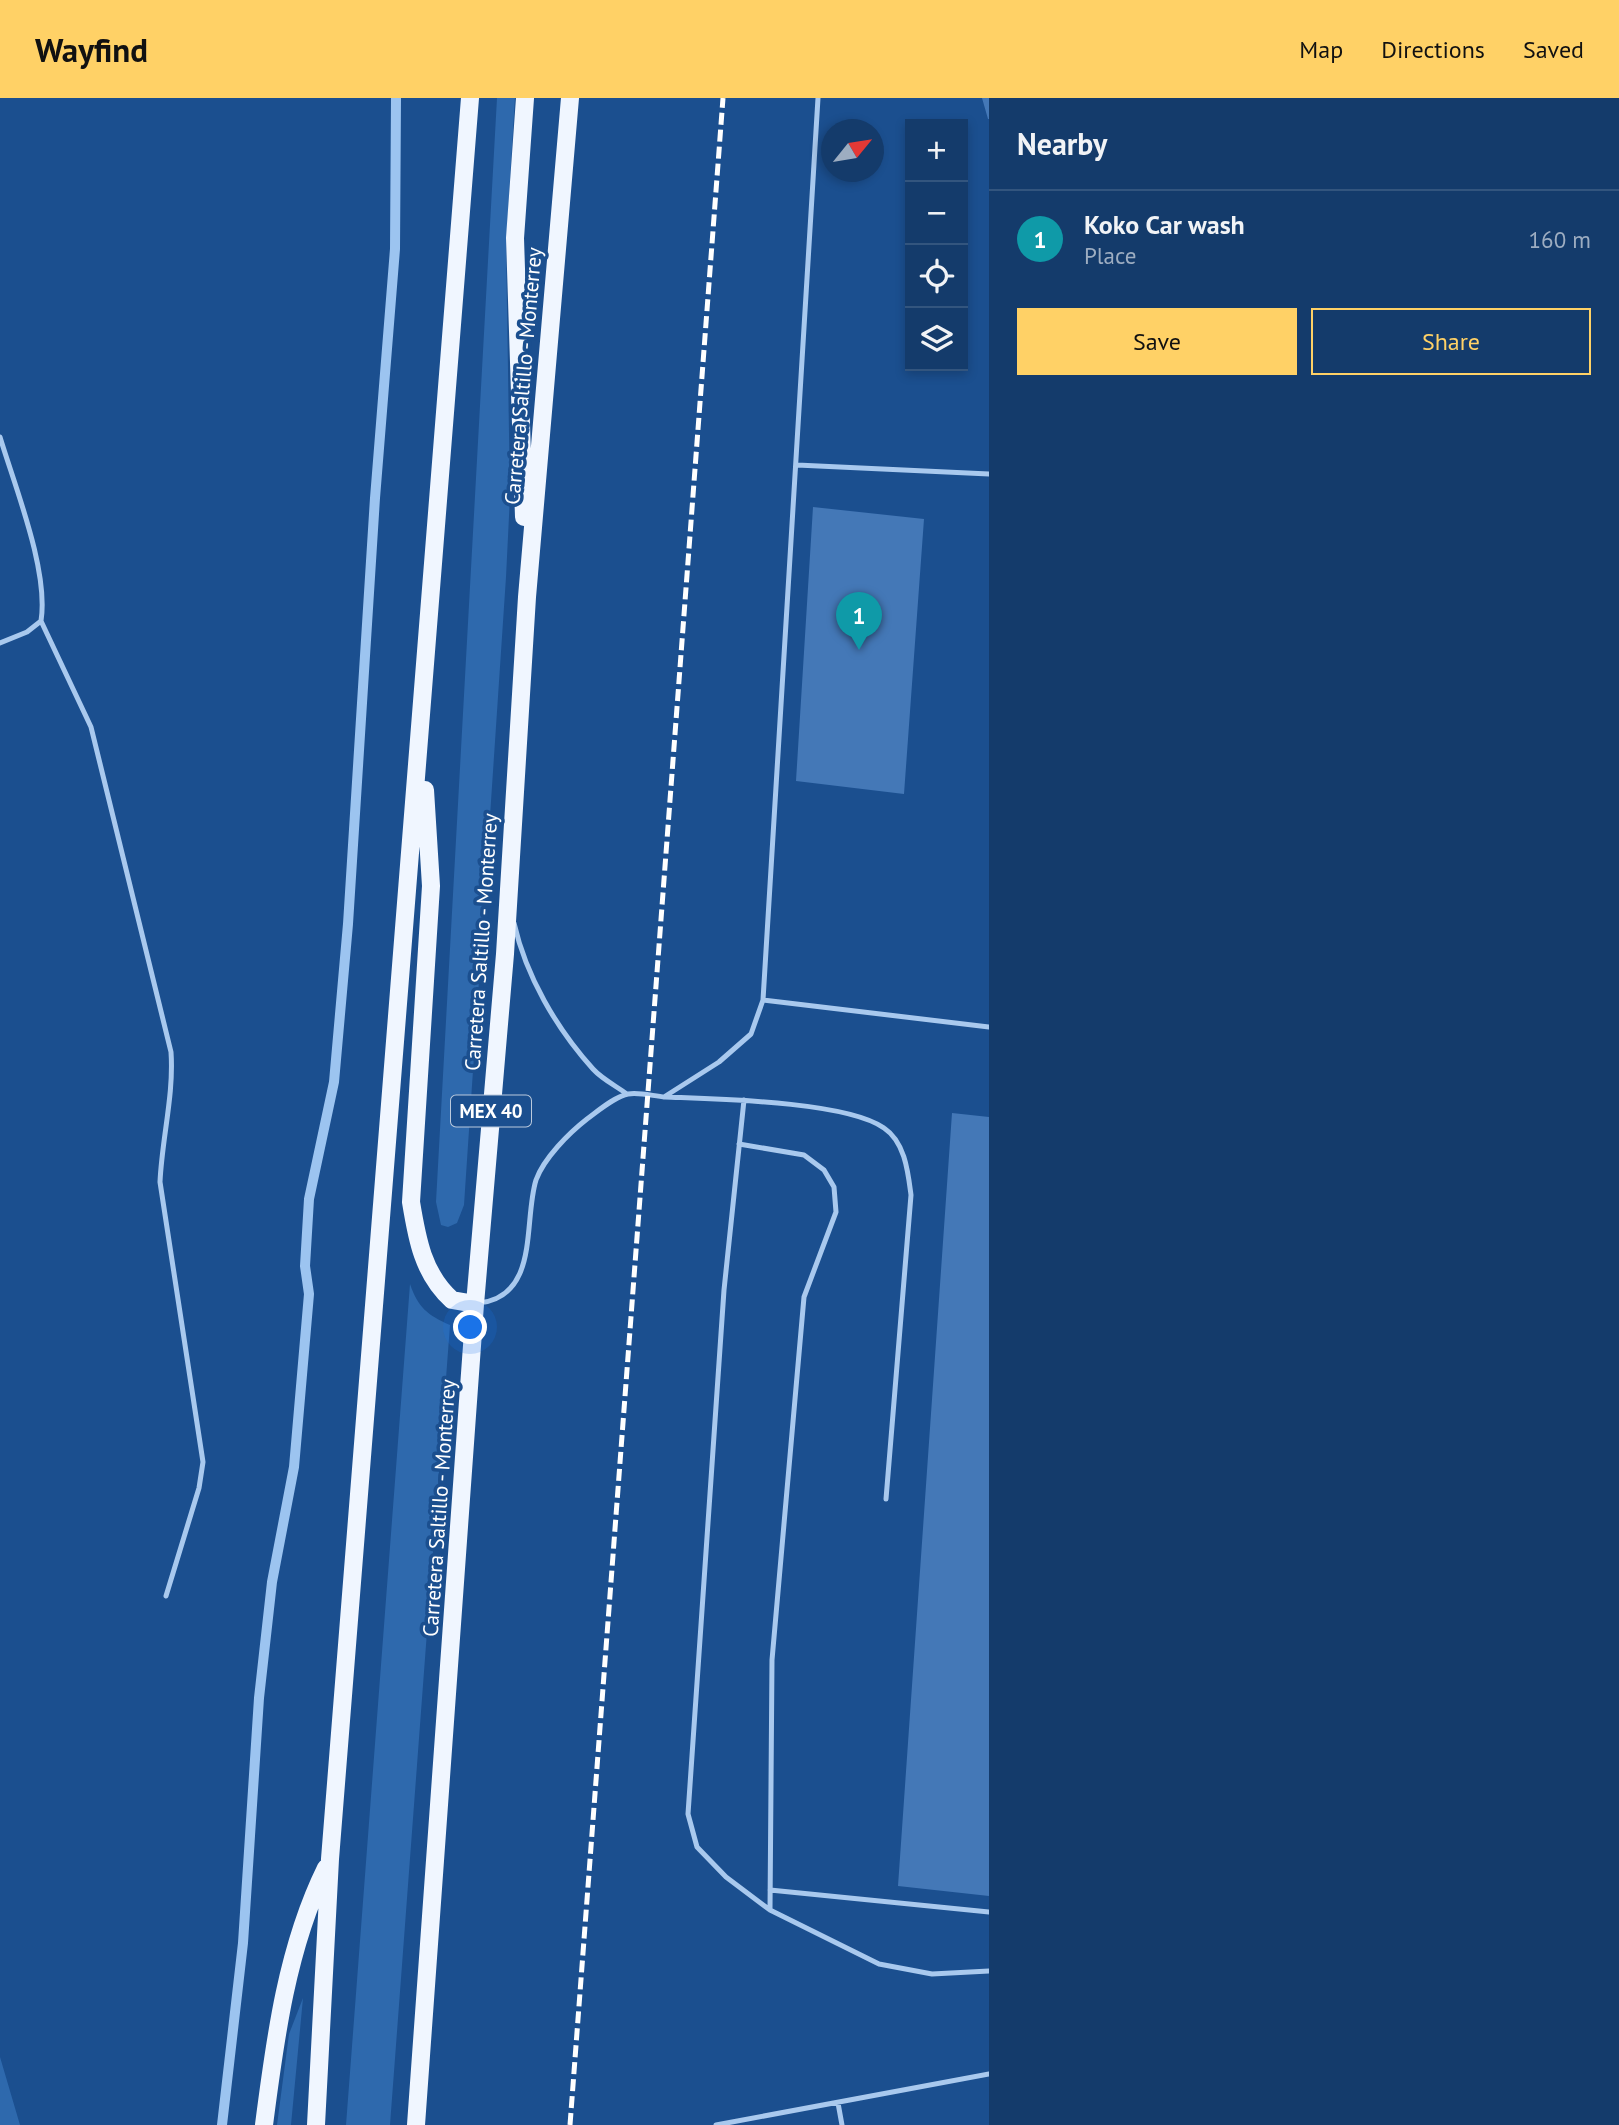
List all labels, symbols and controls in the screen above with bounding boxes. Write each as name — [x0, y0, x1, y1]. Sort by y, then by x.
text: Wayfind — [35, 28, 148, 71]
text: Map — [1299, 34, 1343, 65]
text: Directions — [1381, 34, 1485, 65]
text: Saved — [1523, 34, 1584, 65]
north arrow — [821, 119, 884, 182]
map controls — [905, 119, 968, 371]
button: + — [905, 119, 968, 182]
text: Nearby — [1017, 124, 1107, 163]
button: − — [905, 182, 968, 245]
text: Koko Car wash — [1084, 208, 1245, 241]
text: 1 — [1033, 225, 1047, 254]
text: 160 m — [1529, 225, 1591, 254]
text: Place — [1084, 241, 1137, 270]
button: locate — [905, 245, 968, 308]
street label: Carretera Saltillo - Monterrey — [498, 246, 548, 506]
button: layers — [905, 308, 968, 371]
button: Save — [1017, 308, 1297, 375]
button: Share — [1311, 308, 1591, 375]
pin: 1 — [836, 592, 882, 650]
street label: Carretera Saltillo - Monterrey — [459, 812, 503, 1072]
road number: MEX 40 — [451, 1096, 531, 1126]
your location — [453, 1310, 487, 1344]
street label: Carretera Saltillo - Monterrey — [417, 1378, 461, 1638]

